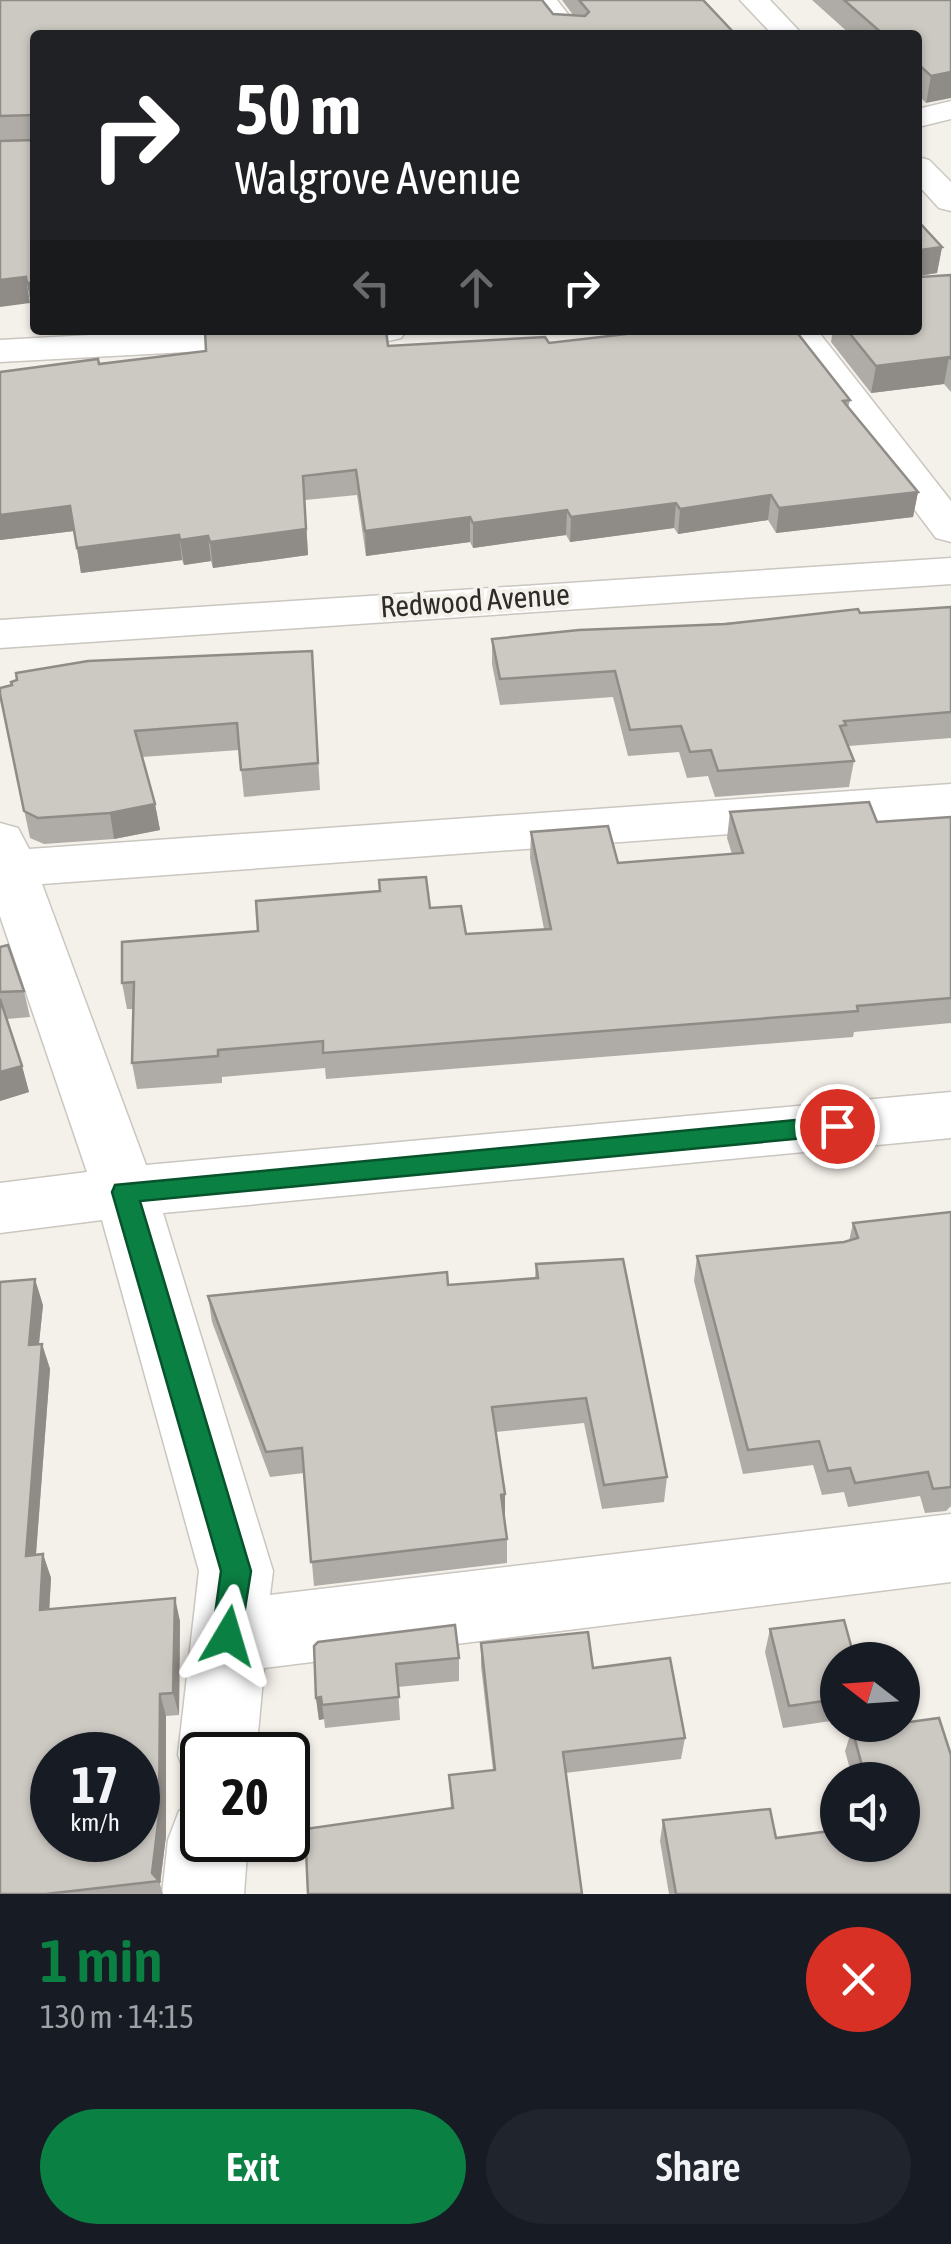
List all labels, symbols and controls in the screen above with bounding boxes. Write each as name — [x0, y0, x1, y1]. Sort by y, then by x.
text: 50 m — [235, 69, 361, 149]
icon: right — [70, 70, 200, 200]
text: Walgrove Avenue — [235, 152, 521, 204]
icon: left — [344, 260, 399, 315]
icon: ahead — [449, 260, 504, 315]
icon: right — [554, 260, 609, 315]
street label: Redwood Avenue — [379, 576, 571, 624]
pin — [795, 1084, 880, 1169]
icon: arrive — [810, 1099, 865, 1154]
position arrow — [176, 1584, 280, 1688]
north arrow — [820, 1642, 920, 1742]
map controls — [820, 1642, 920, 1862]
speed limit sign: 20 — [180, 1732, 310, 1862]
text: 17 — [71, 1756, 118, 1814]
button: sound — [820, 1762, 920, 1862]
text: km/h — [70, 1808, 120, 1836]
text: 1 min — [40, 1926, 163, 1995]
button: close — [806, 1927, 911, 2032]
text: 130 m · 14:15 — [40, 1998, 194, 2035]
button: Exit — [40, 2109, 466, 2224]
button: Share — [486, 2109, 911, 2224]

